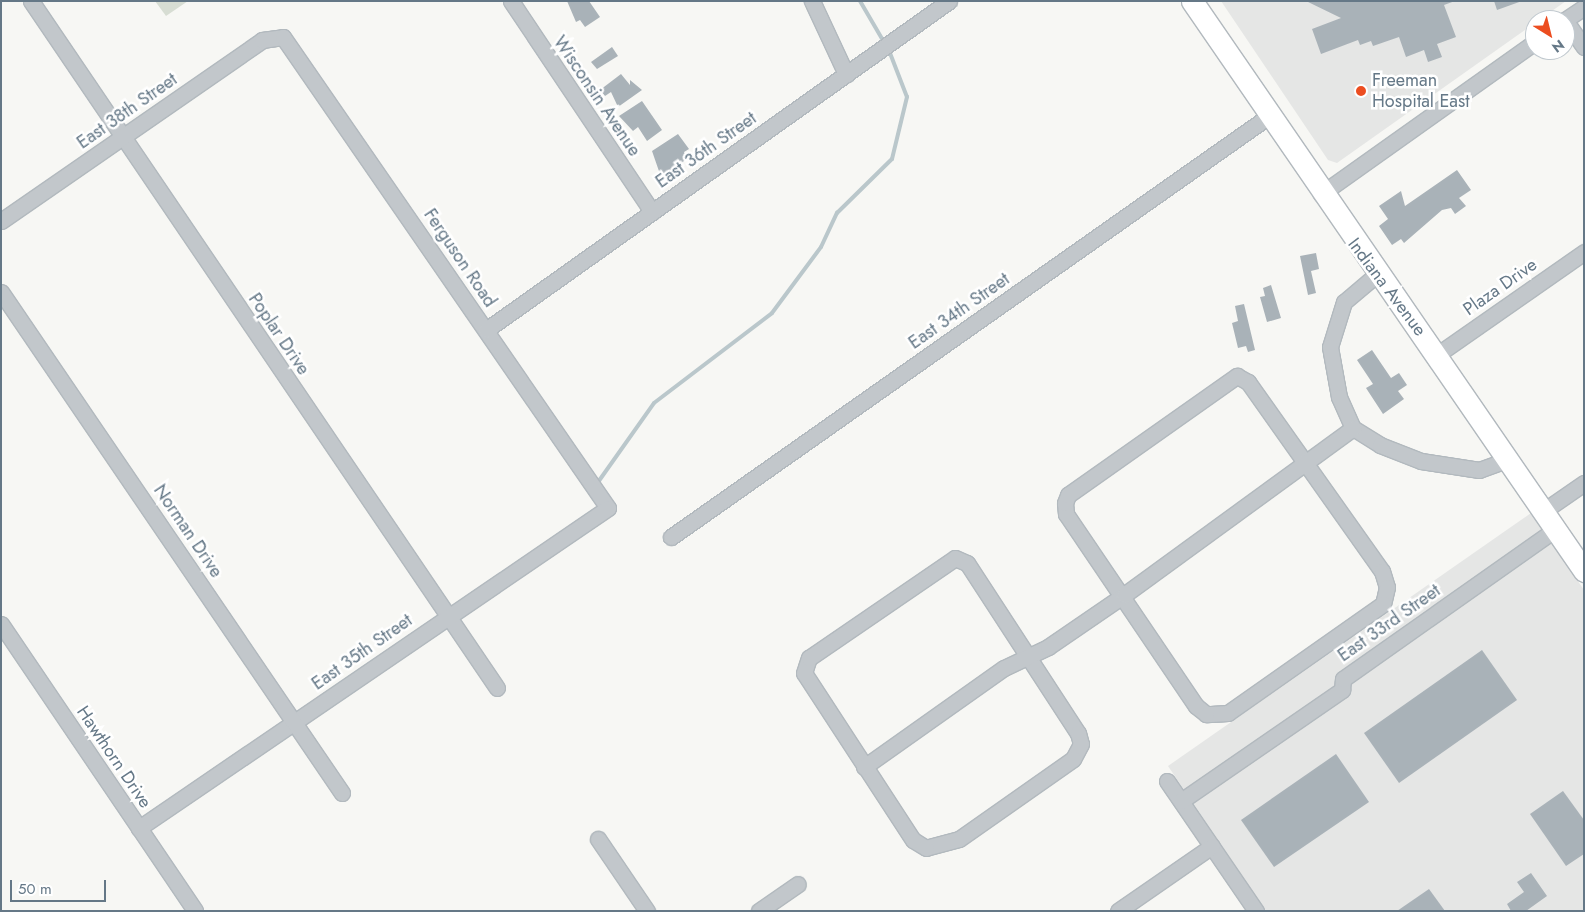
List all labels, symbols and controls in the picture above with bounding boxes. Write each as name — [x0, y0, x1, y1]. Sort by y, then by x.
north arrow — [1525, 10, 1575, 60]
street label: Wisconsin Avenue — [549, 32, 645, 160]
text: N — [1548, 35, 1569, 58]
street label: East 38th Street — [73, 69, 181, 153]
place label: Freeman Hospital East — [1372, 70, 1470, 112]
marker: Freeman Hospital East — [1354, 84, 1368, 98]
street label: East 36th Street — [652, 107, 760, 193]
street label: Ferguson Road — [419, 205, 501, 311]
street label: Indiana Avenue — [1343, 234, 1431, 340]
street label: Plaza Drive — [1459, 254, 1541, 320]
street label: East 34th Street — [904, 268, 1014, 354]
street label: Poplar Drive — [244, 289, 314, 379]
street label: Norman Drive — [149, 480, 227, 582]
street label: East 33rd Street — [1334, 580, 1444, 666]
street label: East 35th Street — [308, 609, 416, 695]
street label: Hawthorn Drive — [72, 702, 156, 812]
scale bar — [12, 870, 109, 902]
text: 50 m — [18, 878, 52, 900]

